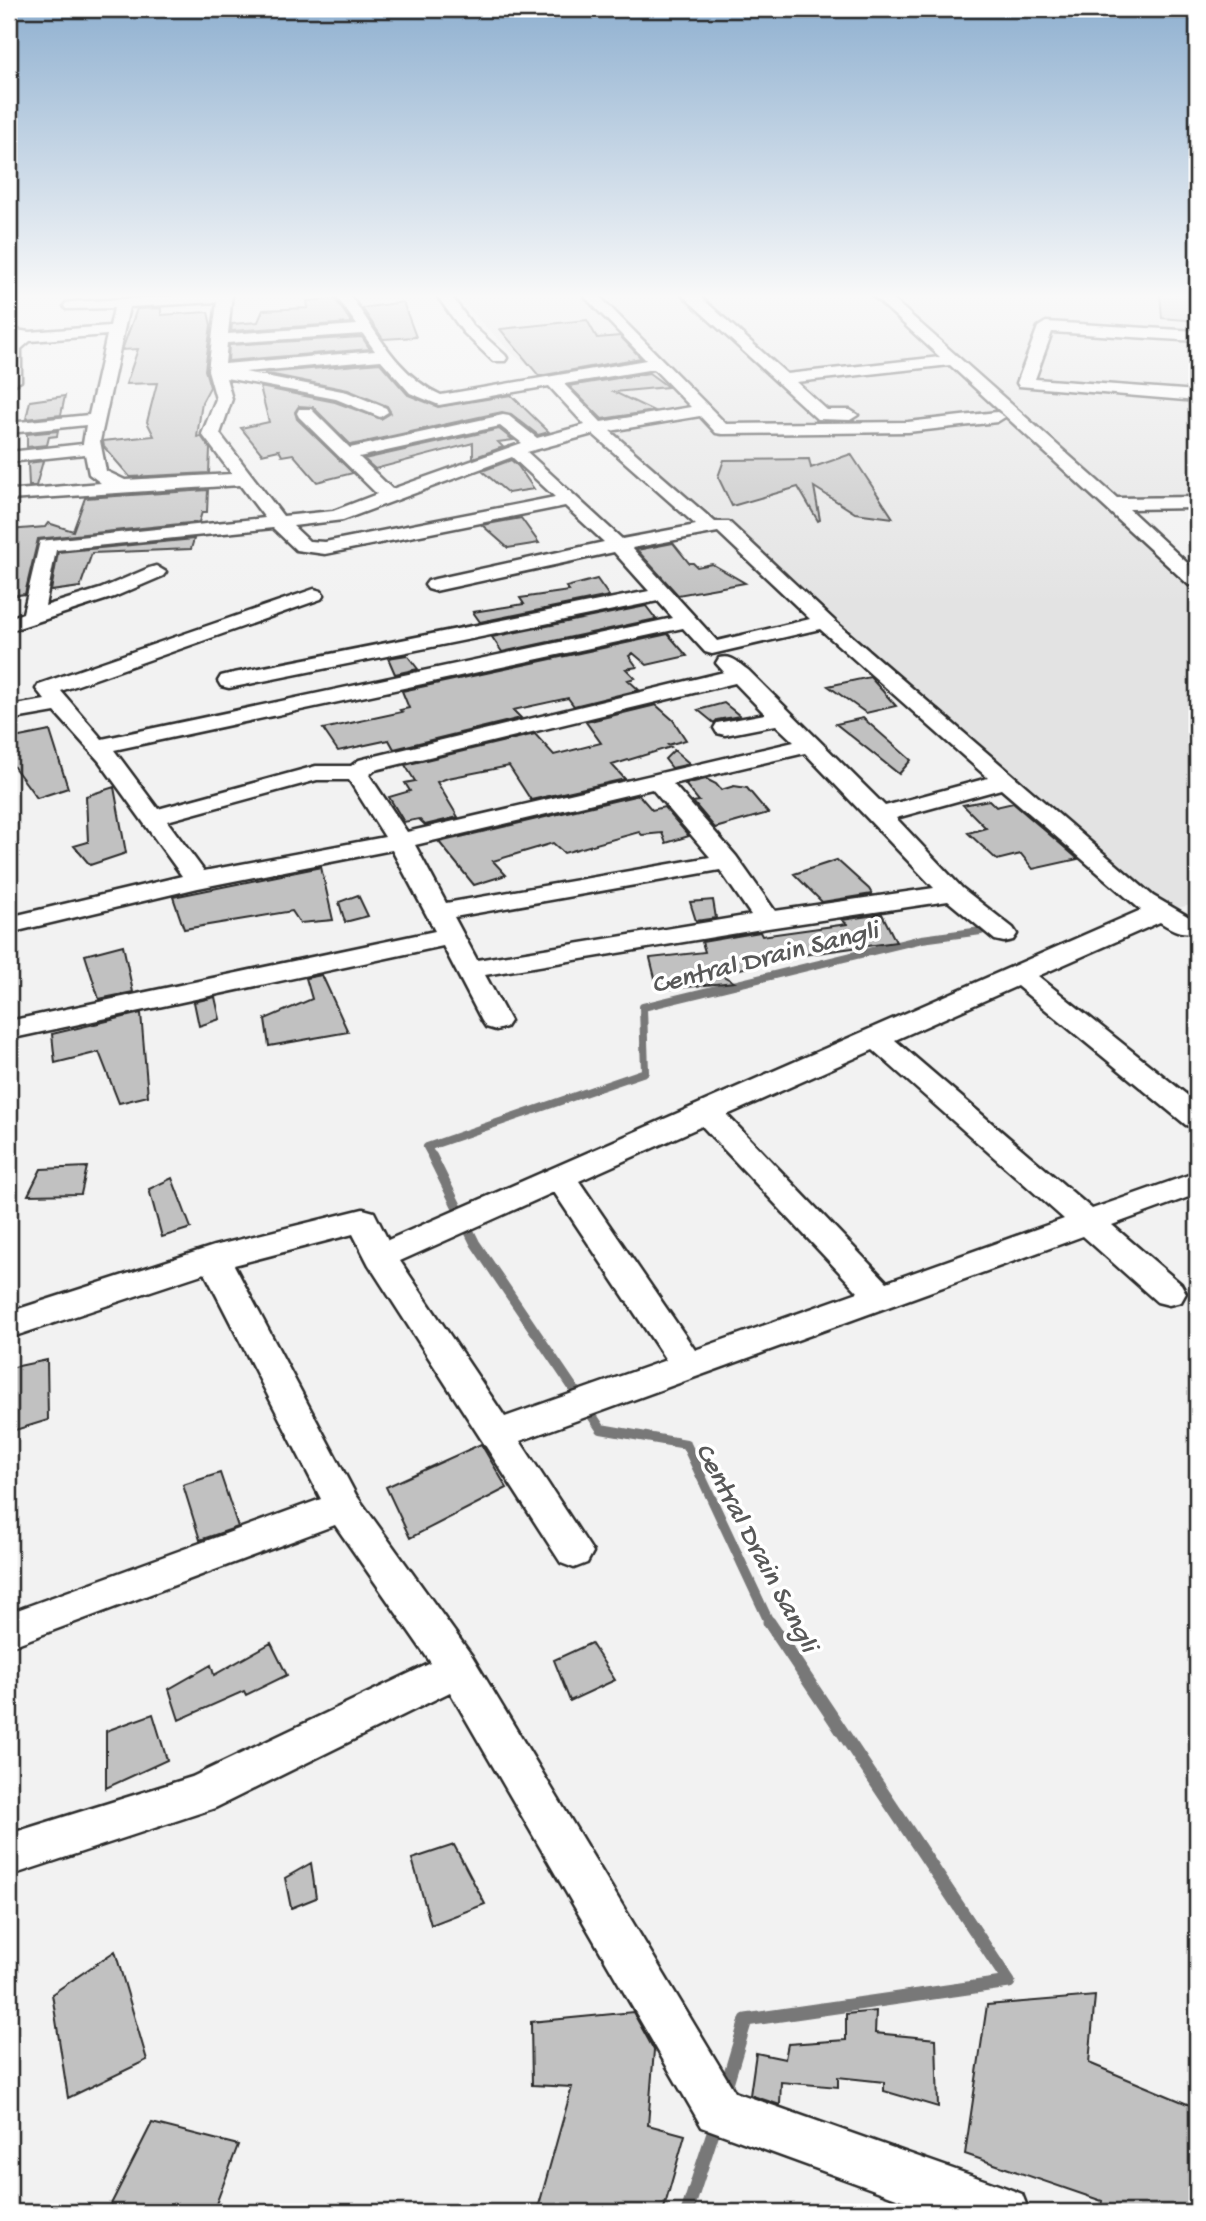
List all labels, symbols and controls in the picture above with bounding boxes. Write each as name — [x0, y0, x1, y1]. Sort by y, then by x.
water label: Central Drain Sangli — [648, 915, 885, 1003]
water label: Central Drain Sangli — [686, 1438, 826, 1661]

